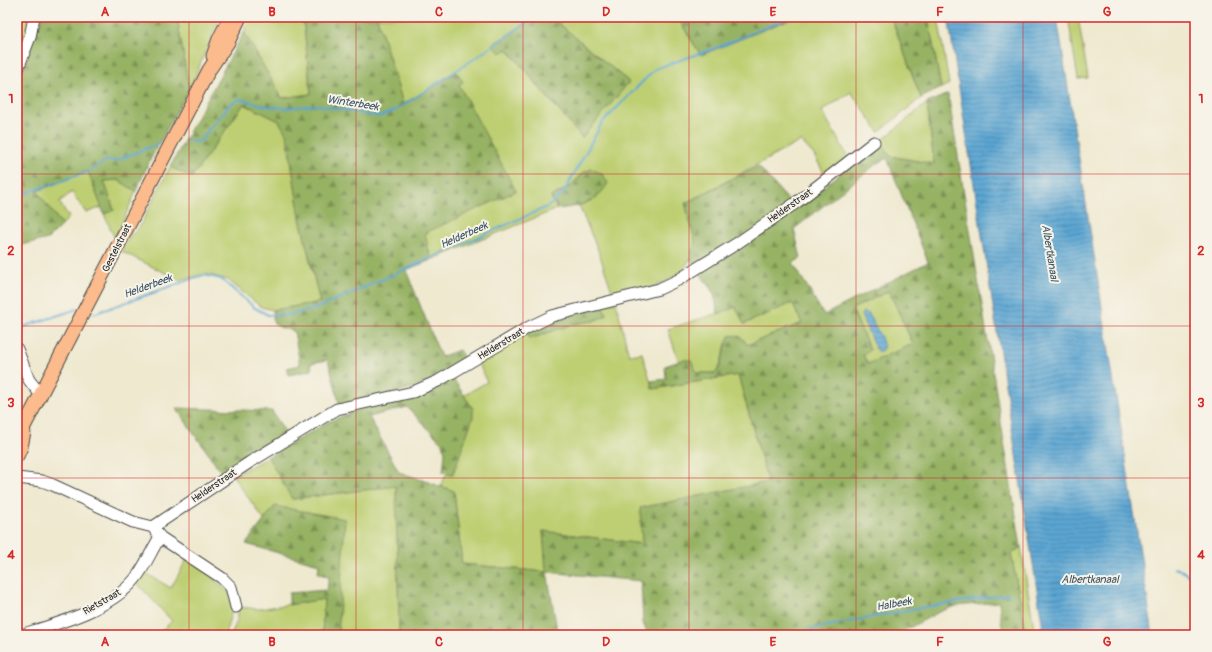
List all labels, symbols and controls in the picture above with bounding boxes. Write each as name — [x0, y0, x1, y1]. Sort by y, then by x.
text: A — [101, 4, 110, 20]
text: B — [268, 4, 276, 20]
text: C — [435, 4, 443, 20]
text: D — [602, 4, 610, 20]
text: E — [770, 4, 777, 20]
text: F — [936, 4, 944, 20]
text: G — [1103, 4, 1112, 20]
text: 1 — [8, 91, 14, 107]
text: 1 — [1198, 91, 1204, 107]
water label: Winterbeek — [326, 93, 381, 114]
street label: Helderstraat — [765, 186, 815, 226]
water label: Helderbeek — [438, 218, 491, 251]
street label: Gestelstraat — [100, 221, 135, 274]
water label: Albertkanaal — [1039, 224, 1061, 284]
text: 2 — [7, 243, 15, 259]
text: 2 — [1197, 243, 1205, 259]
water label: Helderbeek — [122, 271, 175, 301]
street label: Helderstraat — [476, 325, 527, 362]
text: 3 — [7, 395, 15, 411]
text: 3 — [1197, 395, 1205, 411]
street label: Helderstraat — [189, 466, 240, 505]
text: 4 — [7, 547, 15, 563]
text: 4 — [1197, 547, 1205, 563]
water label: Albertkanaal — [1061, 573, 1120, 586]
street label: Rietstraat — [81, 586, 124, 618]
water label: Halbeek — [875, 594, 914, 614]
text: A — [101, 634, 110, 650]
text: B — [268, 634, 276, 650]
text: C — [435, 634, 443, 650]
text: D — [602, 634, 610, 650]
text: E — [770, 634, 777, 650]
text: F — [936, 634, 944, 650]
text: G — [1103, 634, 1112, 650]

